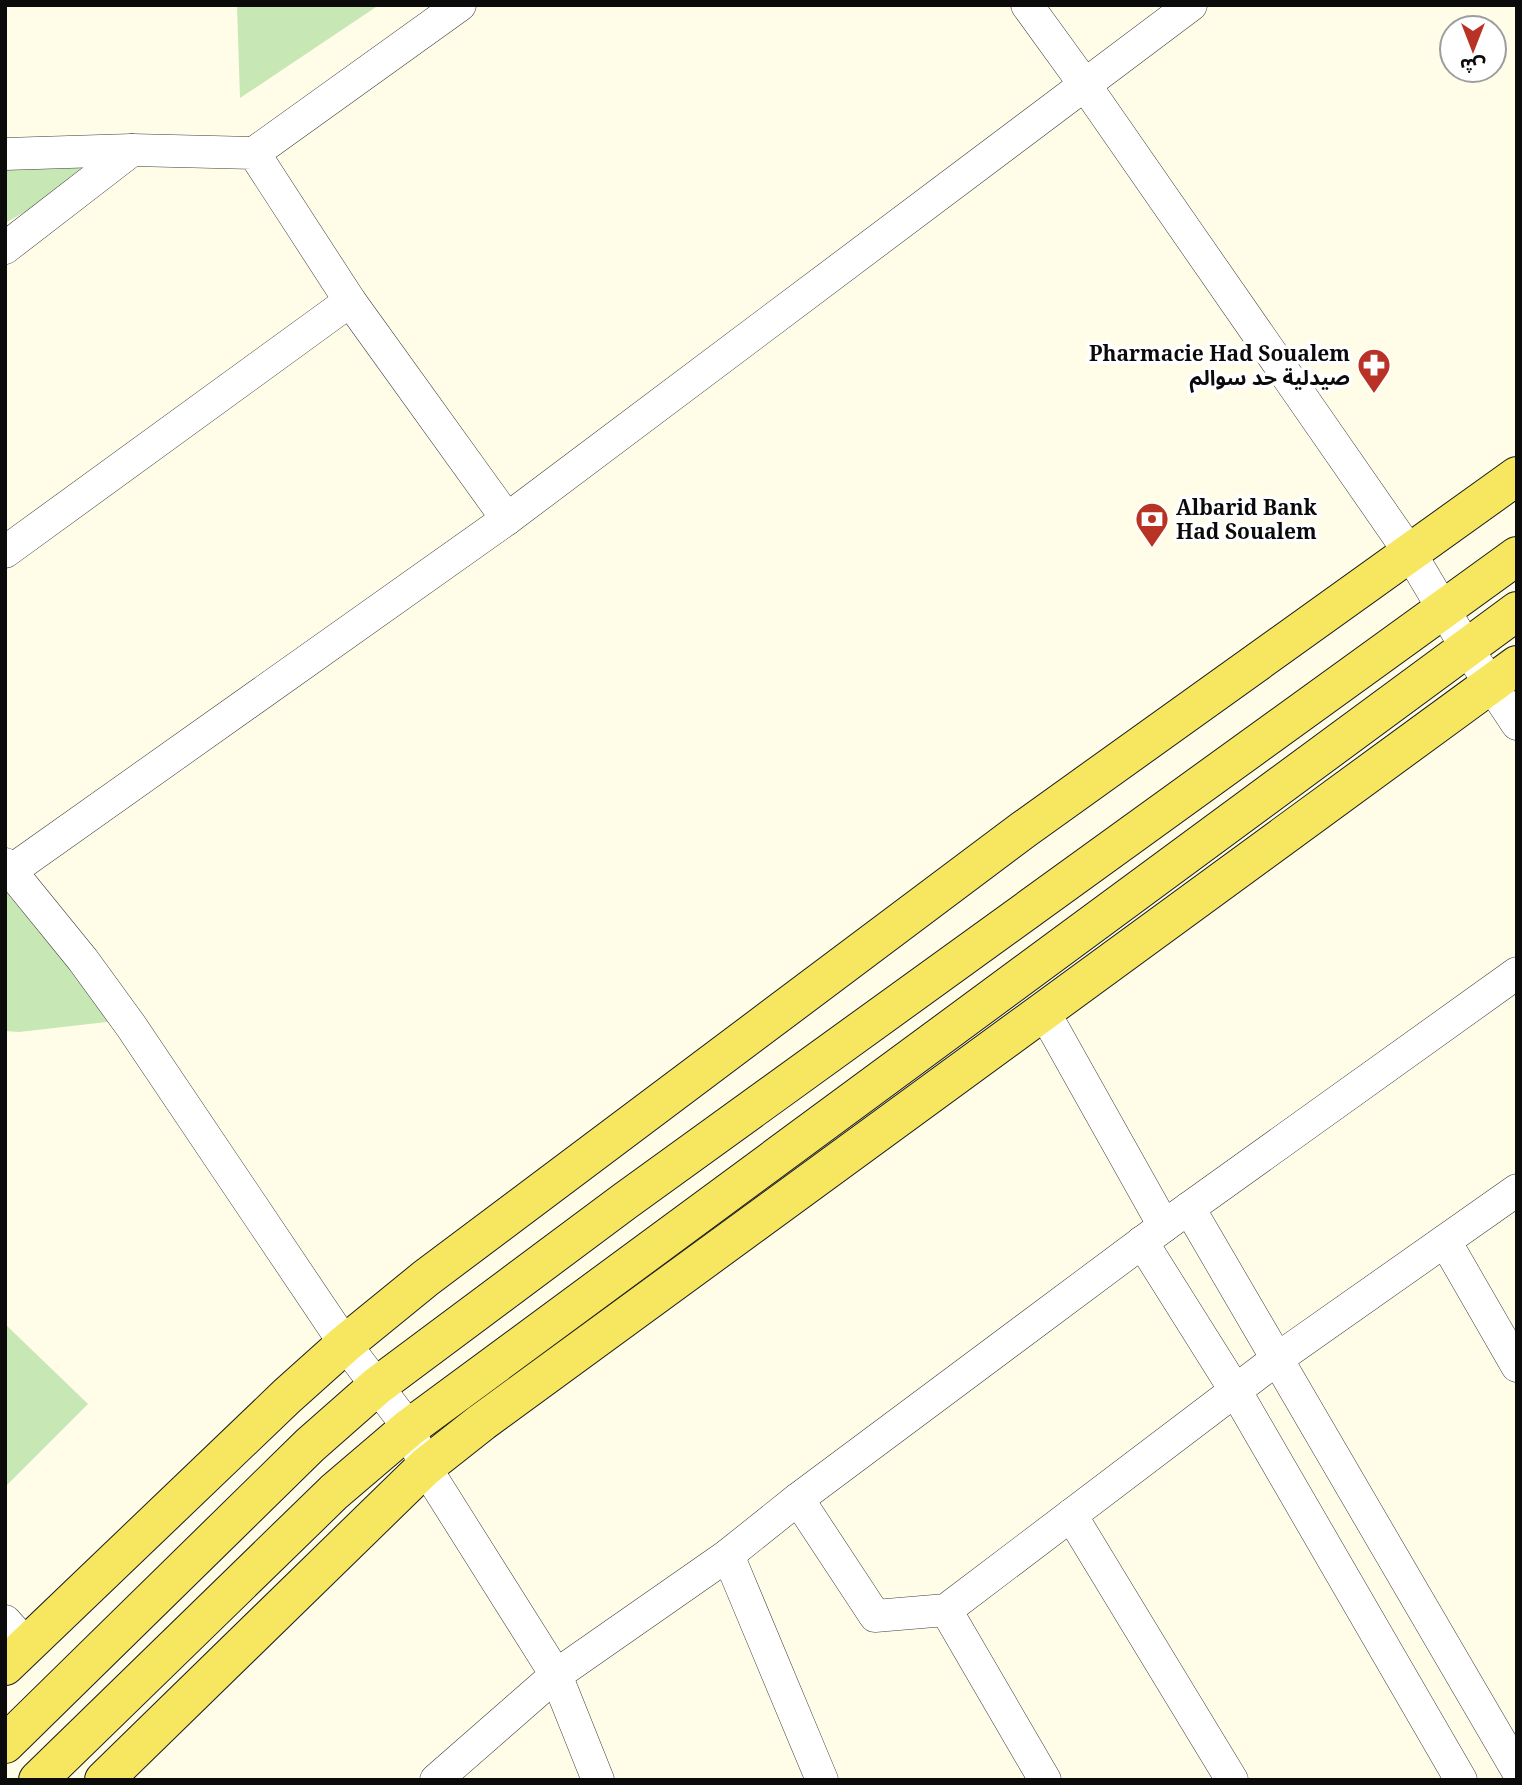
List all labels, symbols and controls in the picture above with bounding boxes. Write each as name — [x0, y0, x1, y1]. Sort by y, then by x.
north arrow — [1438, 14, 1508, 84]
text: ش — [1460, 53, 1486, 79]
place label: Pharmacie Had Soualem صيدلية حد سوالم — [1089, 339, 1350, 393]
pharmacy icon: Pharmacie Had Soualem صيدلية حد سوالم — [1355, 346, 1393, 395]
place label: Albarid Bank Had Soualem — [1176, 493, 1318, 545]
bank icon: Albarid Bank Had Soualem — [1133, 500, 1171, 549]

